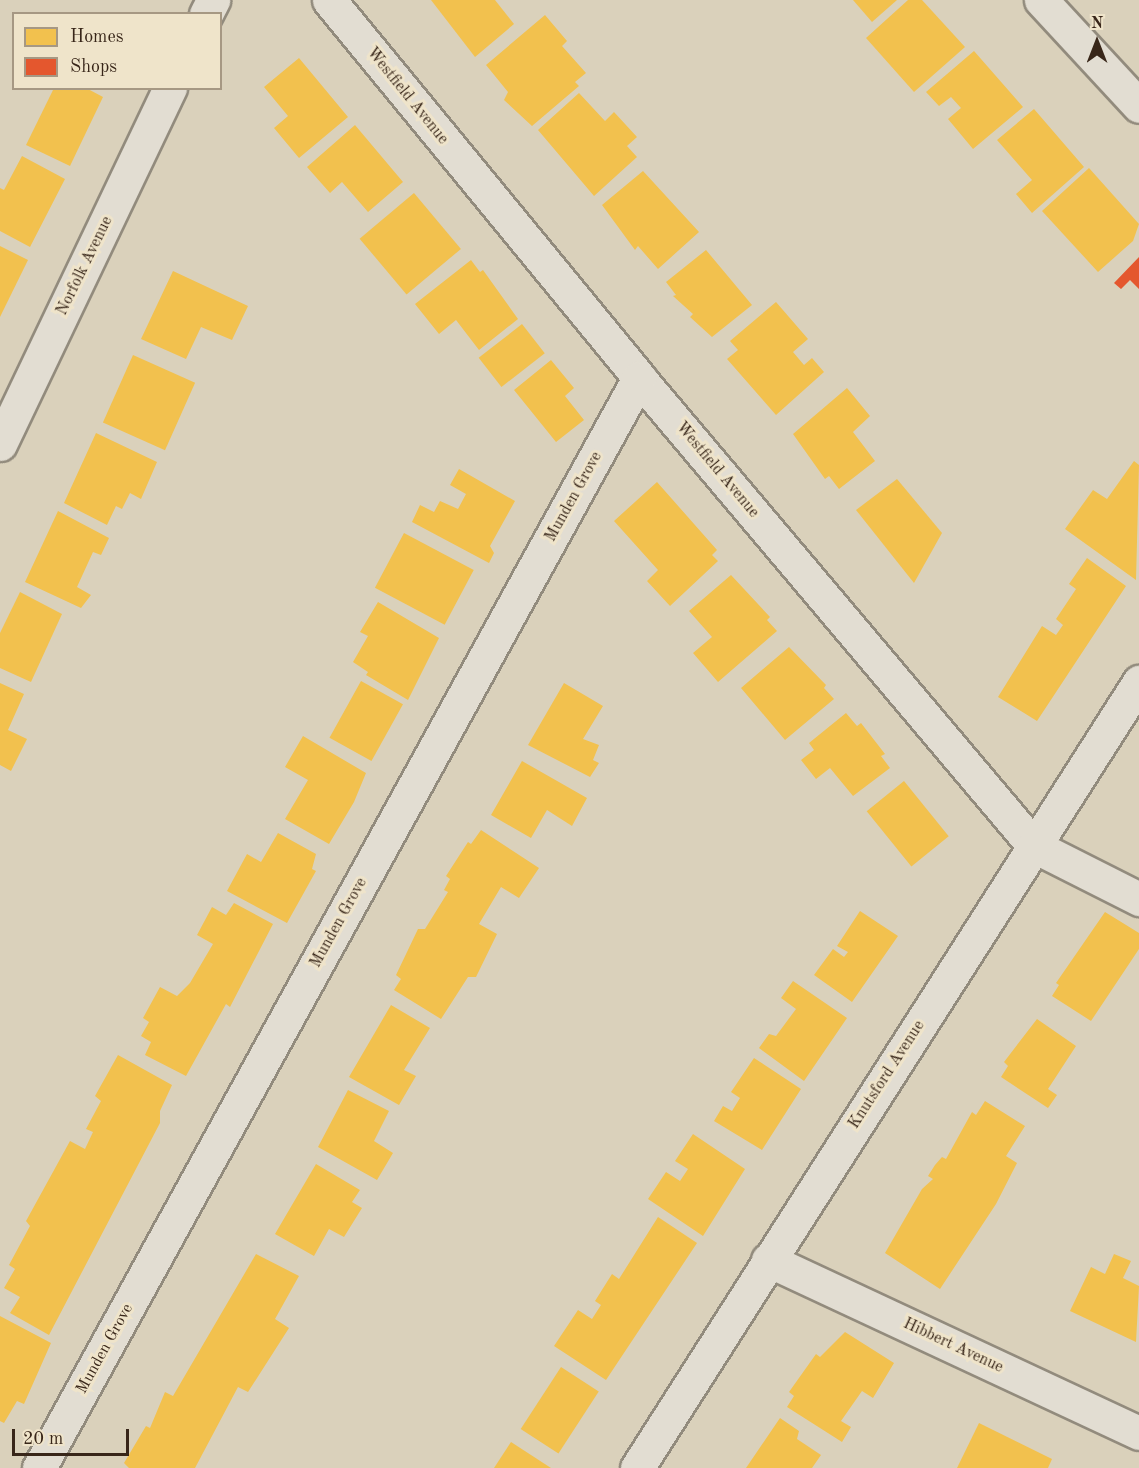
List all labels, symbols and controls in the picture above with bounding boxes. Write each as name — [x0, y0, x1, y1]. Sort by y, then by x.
legend — [12, 12, 222, 90]
north arrow — [1067, 12, 1127, 72]
text: N — [1091, 16, 1103, 32]
text: Homes — [70, 28, 124, 46]
street label: Westfield Avenue — [362, 44, 452, 148]
text: Shops — [70, 58, 117, 76]
street label: Norfolk Avenue — [53, 213, 117, 319]
street label: Westfield Avenue — [671, 418, 763, 522]
street label: Munden Grove — [541, 449, 607, 545]
street label: Munden Grove — [306, 875, 372, 971]
street label: Knutsford Avenue — [845, 1017, 929, 1133]
street label: Munden Grove — [72, 1301, 138, 1397]
street label: Hibbert Avenue — [900, 1314, 1006, 1378]
scale bar — [15, 1417, 132, 1455]
text: 20 m — [23, 1430, 63, 1448]

